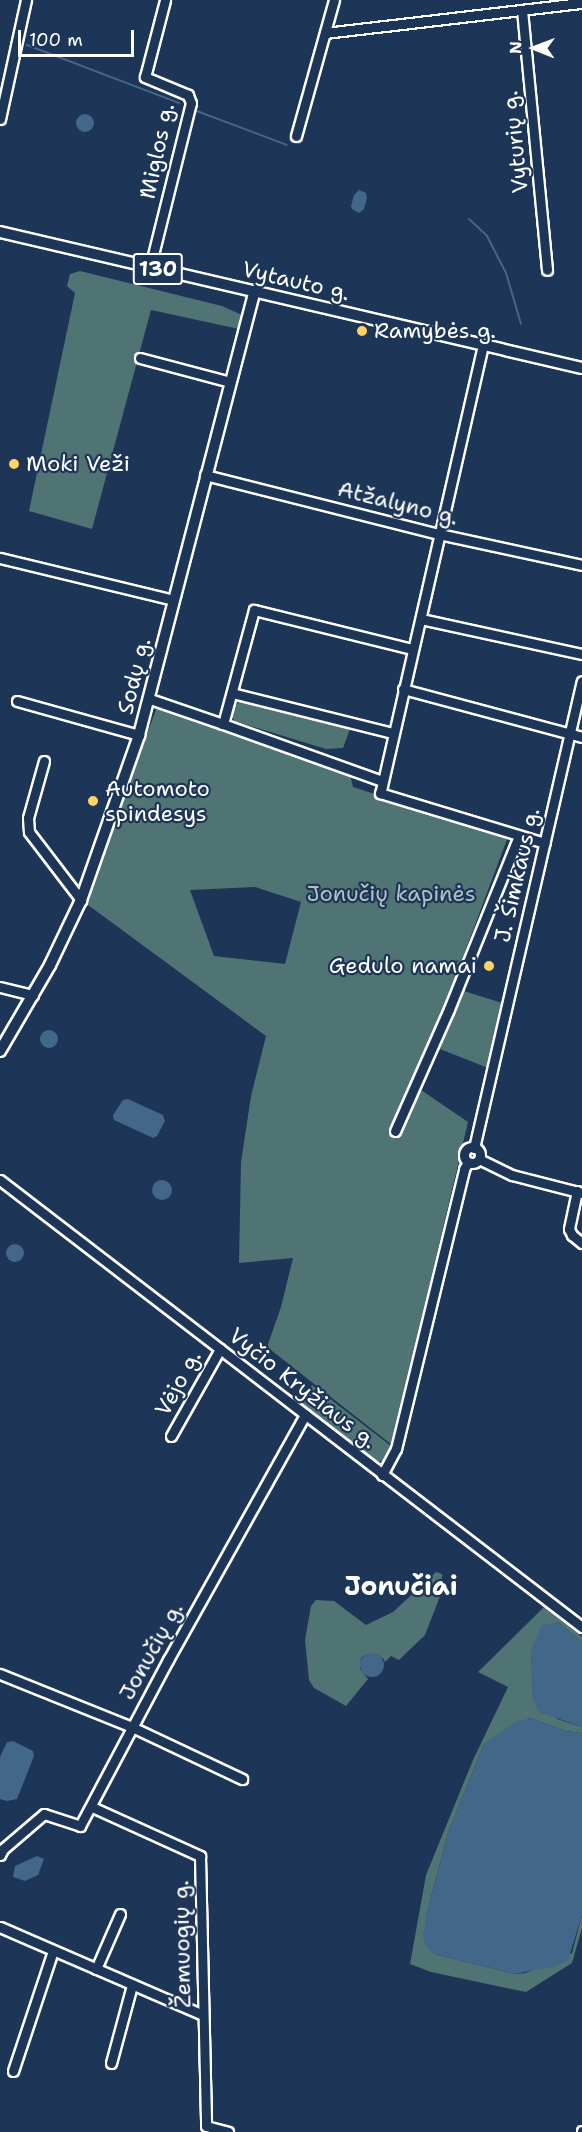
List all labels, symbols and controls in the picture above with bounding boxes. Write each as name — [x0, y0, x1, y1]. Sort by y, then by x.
scale bar — [21, 18, 136, 56]
north arrow — [504, 18, 564, 78]
text: 100 m — [29, 28, 83, 52]
text: N — [505, 41, 526, 54]
street label: Vyturių g. — [497, 90, 533, 194]
street label: Miglos g. — [134, 101, 180, 201]
road number: 130 — [132, 251, 184, 287]
street label: Vytauto g. — [240, 256, 352, 306]
place label: Ramybės g. — [374, 318, 496, 344]
marker: Ramybės g. — [355, 324, 369, 338]
place label: Moki Veži — [26, 451, 130, 477]
marker: Moki Veži — [7, 457, 21, 471]
street label: Atžalyno g. — [335, 475, 461, 531]
street label: Sodų g. — [112, 635, 156, 717]
place label: Automoto spindesys — [105, 775, 210, 826]
marker: Automoto spindesys — [86, 794, 100, 808]
street label: J. Šimkaus g. — [489, 805, 545, 945]
park label: Jonučių kapinės — [306, 881, 476, 907]
place label: Gedulo namai — [329, 953, 477, 979]
marker: Gedulo namai — [482, 959, 496, 973]
street label: Vyčio Kryžiaus g. — [224, 1322, 382, 1454]
street label: Vėjo g. — [149, 1346, 207, 1420]
district label: Jonučiai — [344, 1570, 458, 1602]
street label: Jonučių g. — [113, 1597, 189, 1705]
street label: Žemuogių g. — [168, 1880, 196, 2008]

